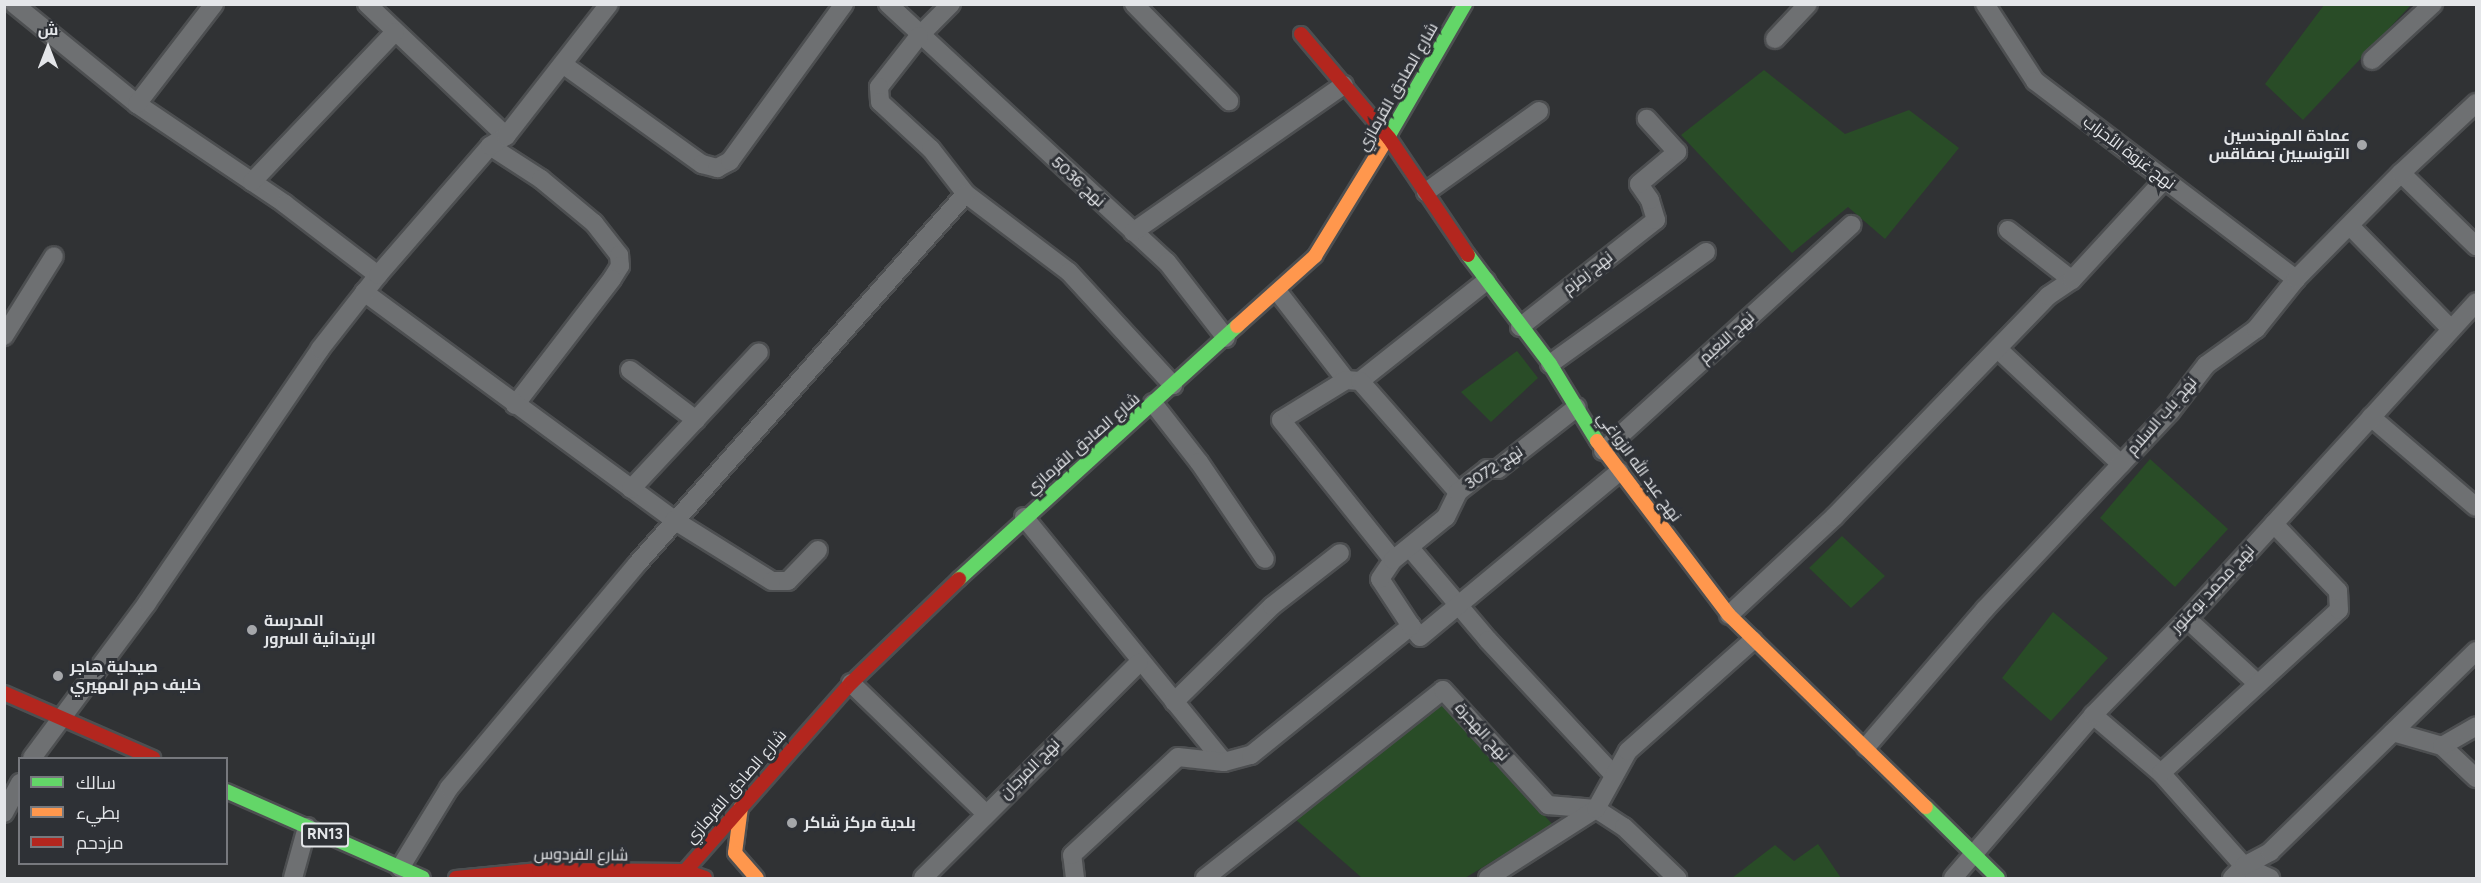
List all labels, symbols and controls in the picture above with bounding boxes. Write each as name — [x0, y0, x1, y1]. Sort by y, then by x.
north arrow — [18, 18, 78, 78]
text: ش — [38, 20, 58, 39]
street label: شارع الصادق القرمازي — [1353, 20, 1443, 154]
street label: نهج غزوة الأحزاب — [2079, 112, 2179, 194]
place label: عمادة المهندسين التونسيين بصفاقس — [2209, 126, 2350, 164]
marker: عمادة المهندسين التونسيين بصفاقس — [2355, 138, 2369, 152]
street label: نهج 5036 — [1047, 153, 1109, 211]
street label: نهج زمزم — [1559, 248, 1617, 298]
street label: نهج النعيم — [1695, 308, 1759, 368]
street label: نهج باب السلام — [2123, 373, 2201, 459]
street label: شارع الصادق القرمازي — [1022, 389, 1144, 499]
street label: نهج عبد الله الزواغي — [1593, 408, 1685, 526]
street label: نهج 3072 — [1461, 442, 1527, 494]
street label: نهج محمد بوعتور — [2167, 541, 2259, 637]
place label: المدرسة الإبتدائية السرور — [264, 611, 376, 649]
marker: المدرسة الإبتدائية السرور — [245, 623, 259, 637]
place label: صيدلية هاجر خليف حرم المهيري — [70, 657, 201, 695]
marker: صيدلية هاجر خليف حرم المهيري — [51, 669, 65, 683]
street label: نهج الهجرة — [1451, 699, 1513, 765]
street label: شارع الصادق القرمازي — [681, 726, 791, 848]
street label: نهج المرجان — [996, 735, 1064, 803]
legend — [18, 757, 228, 865]
text: سالك — [76, 772, 116, 794]
text: بطيء — [76, 802, 120, 824]
place label: بلدية مركز شاكر — [804, 813, 916, 833]
marker: بلدية مركز شاكر — [785, 816, 799, 830]
road number: RN13 — [301, 823, 349, 847]
text: مزدحم — [76, 832, 124, 854]
street label: شارع الفردوس — [534, 845, 628, 865]

